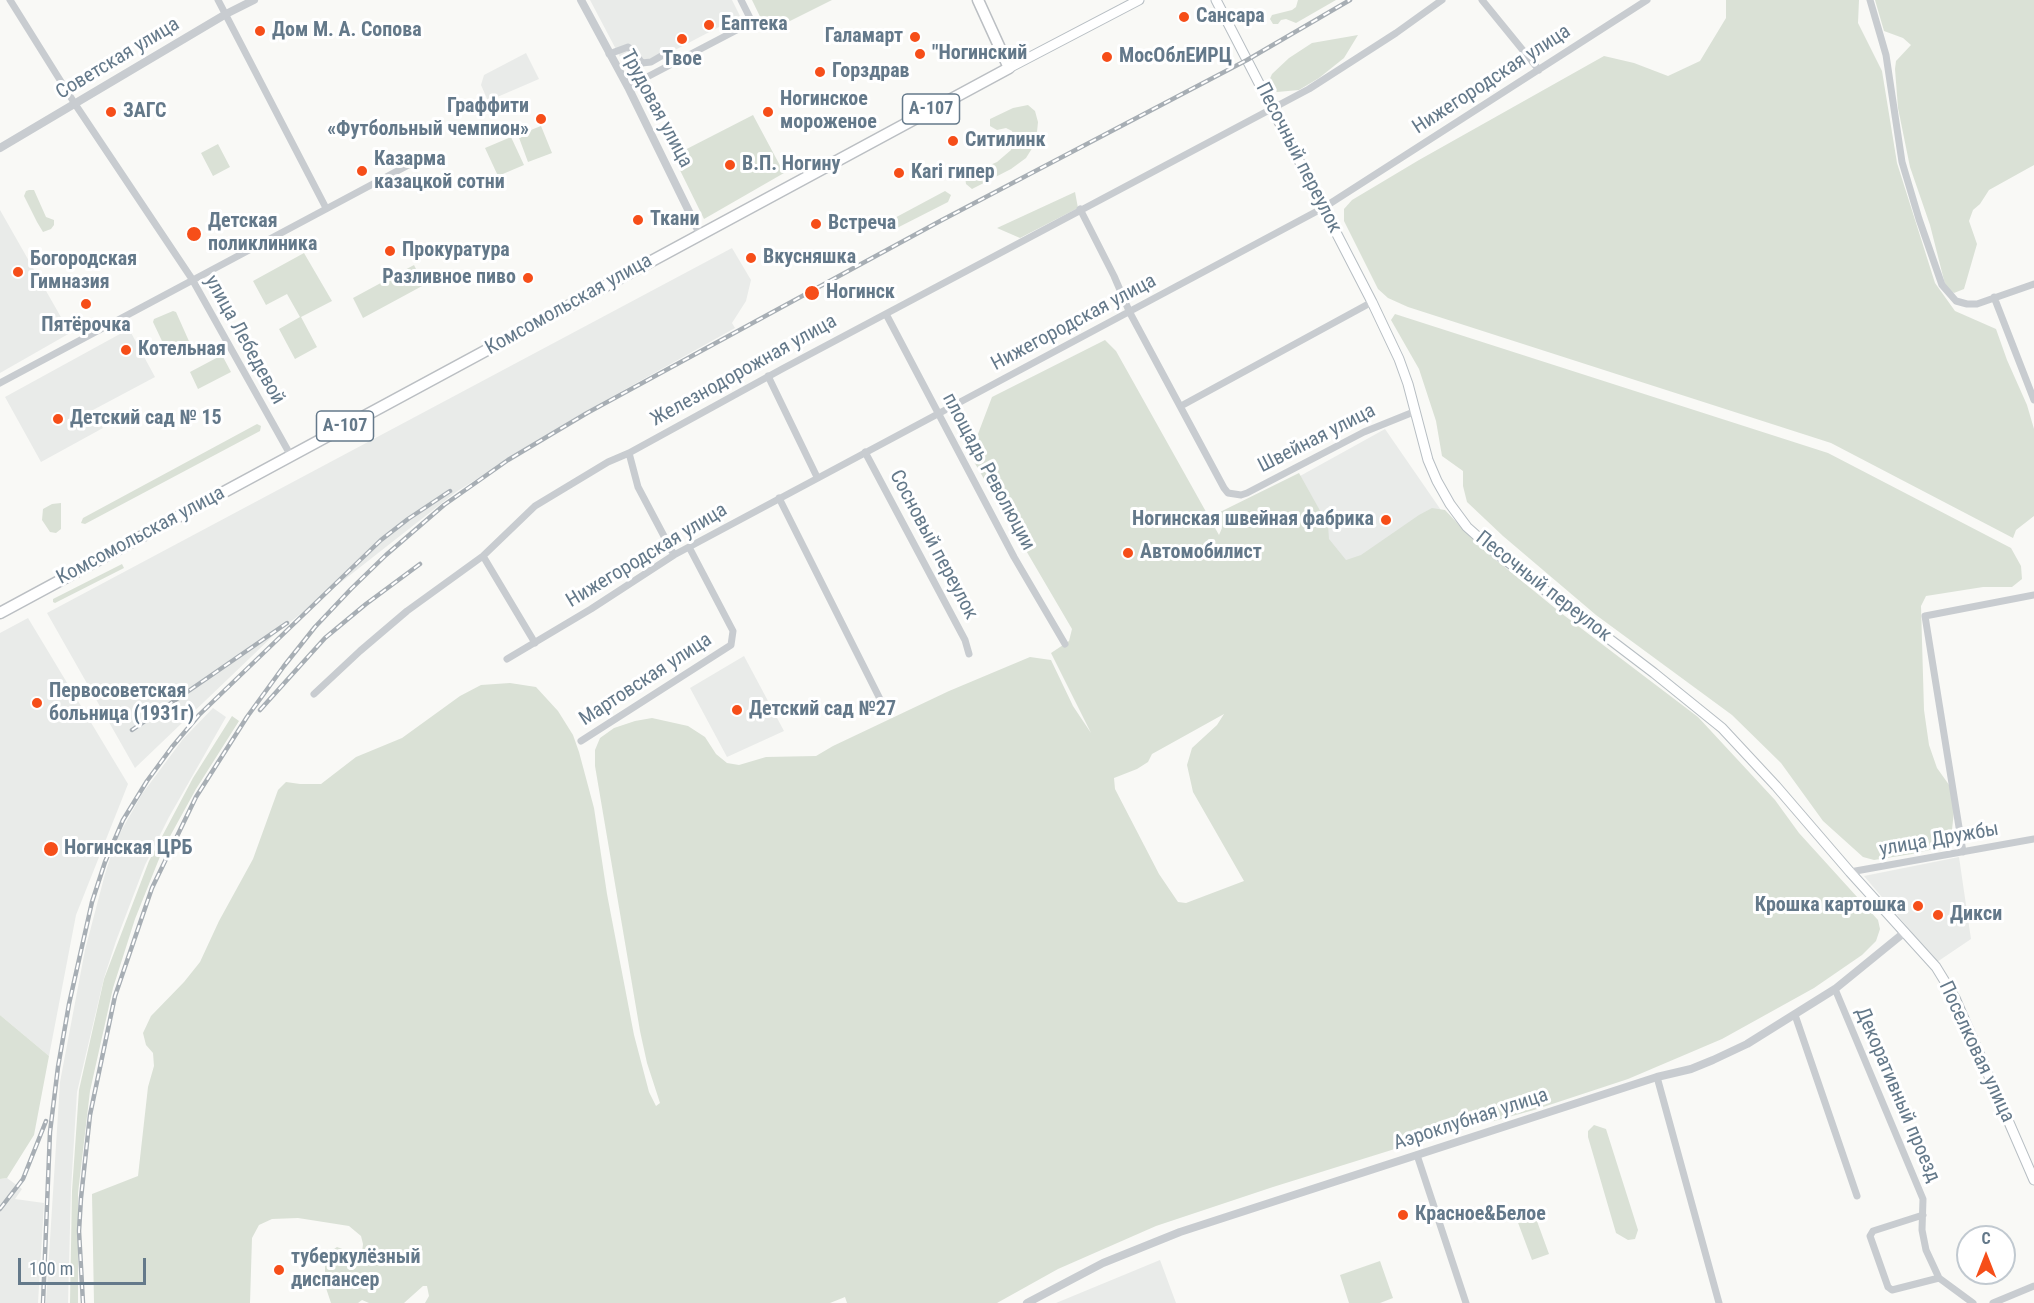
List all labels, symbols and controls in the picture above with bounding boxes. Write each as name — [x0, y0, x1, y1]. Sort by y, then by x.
place label: Сансара — [1196, 5, 1265, 29]
marker: Сансара — [1177, 10, 1191, 24]
street label: Советская улица — [52, 13, 184, 105]
place label: Еаптека — [721, 13, 788, 37]
marker: Еаптека — [702, 18, 716, 32]
place label: Дом М. А. Сопова — [272, 19, 422, 43]
street label: Нижегородская улица — [1409, 20, 1575, 140]
marker: Дом М. А. Сопова — [253, 24, 267, 38]
place label: Галамарт — [825, 25, 903, 49]
marker: Галамарт — [908, 30, 922, 44]
marker: Твое — [675, 32, 689, 46]
place label: "Ногинский — [932, 42, 1027, 66]
place label: МосОблЕИРЦ — [1119, 45, 1232, 69]
street label: Трудовая улица — [615, 46, 697, 172]
marker: "Ногинский — [913, 47, 927, 61]
place label: Твое — [662, 48, 702, 72]
marker: МосОблЕИРЦ — [1100, 50, 1114, 64]
place label: Горздрав — [832, 60, 910, 84]
marker: Горздрав — [813, 65, 827, 79]
street label: Песочный переулок — [1250, 79, 1346, 237]
place label: Ногинское мороженое — [780, 88, 877, 135]
road number: А-107 — [902, 94, 960, 124]
place label: Граффити «Футбольный чемпион» — [327, 95, 529, 142]
place label: ЗАГС — [123, 100, 166, 124]
marker: ЗАГС — [104, 105, 118, 119]
marker: Ногинское мороженое — [761, 105, 775, 119]
marker: Граффити «Футбольный чемпион» — [534, 112, 548, 126]
place label: Ситилинк — [965, 129, 1046, 153]
marker: Ситилинк — [946, 134, 960, 148]
place label: Казарма казацкой сотни — [374, 148, 505, 195]
place label: В.П. Ногину — [742, 153, 840, 177]
marker: В.П. Ногину — [723, 158, 737, 172]
place label: Kari гипер — [911, 161, 995, 185]
marker: Казарма казацкой сотни — [355, 164, 369, 178]
marker: Kari гипер — [892, 166, 906, 180]
place label: Ткани — [650, 208, 699, 232]
place label: Детская поликлиника — [208, 210, 317, 257]
place label: Встреча — [828, 212, 896, 236]
marker: Ткани — [631, 213, 645, 227]
marker: Встреча — [809, 217, 823, 231]
marker: Детская поликлиника — [185, 225, 203, 243]
place label: Прокуратура — [402, 239, 510, 263]
marker: Прокуратура — [383, 244, 397, 258]
place label: Вкусняшка — [763, 246, 856, 270]
place label: Богородская Гимназия — [30, 248, 137, 295]
street label: Комсомольская улица — [481, 249, 657, 361]
marker: Вкусняшка — [744, 251, 758, 265]
marker: Богородская Гимназия — [11, 265, 25, 279]
place label: Разливное пиво — [382, 266, 516, 290]
street label: Нижегородская улица — [987, 269, 1161, 377]
street label: улица Лебедевой — [199, 271, 289, 409]
marker: Разливное пиво — [521, 271, 535, 285]
place label: Ногинск — [826, 281, 895, 305]
marker: Ногинск — [803, 284, 821, 302]
marker: Пятёрочка — [79, 297, 93, 311]
street label: Железнодорожная улица — [647, 310, 841, 432]
place label: Пятёрочка — [41, 314, 131, 338]
place label: Котельная — [138, 338, 226, 362]
marker: Котельная — [119, 343, 133, 357]
street label: площадь Революции — [936, 389, 1040, 555]
street label: Швейная улица — [1254, 399, 1380, 479]
place label: Детский сад № 15 — [70, 407, 222, 431]
road number: А-107 — [316, 411, 374, 441]
marker: Детский сад № 15 — [51, 412, 65, 426]
street label: Сосновый переулок — [884, 466, 982, 624]
street label: Комсомольская улица — [53, 482, 229, 590]
street label: Нижегородская улица — [562, 499, 732, 613]
place label: Ногинская швейная фабрика — [1132, 508, 1374, 532]
marker: Ногинская швейная фабрика — [1379, 513, 1393, 527]
street label: Песочный переулок — [1470, 527, 1616, 647]
place label: Автомобилист — [1140, 541, 1262, 565]
marker: Автомобилист — [1121, 546, 1135, 560]
street label: Мартовская улица — [575, 628, 717, 732]
place label: Первосоветская больница (1931г) — [49, 680, 194, 727]
marker: Первосоветская больница (1931г) — [30, 696, 44, 710]
place label: Детский сад №27 — [749, 698, 896, 722]
marker: Детский сад №27 — [730, 703, 744, 717]
street label: улица Дружбы — [1877, 818, 2001, 862]
place label: Ногинская ЦРБ — [64, 837, 192, 861]
marker: Ногинская ЦРБ — [42, 840, 60, 858]
place label: Крошка картошка — [1755, 894, 1906, 918]
marker: Крошка картошка — [1911, 899, 1925, 913]
place label: Дикси — [1950, 903, 2002, 927]
marker: Дикси — [1931, 908, 1945, 922]
street label: Поселковая улица — [1933, 978, 2019, 1126]
street label: Декоративный проезд — [1849, 1004, 1945, 1186]
street label: Аэроклубная улица — [1391, 1084, 1551, 1156]
place label: Красное&Белое — [1415, 1203, 1546, 1227]
marker: Красное&Белое — [1396, 1208, 1410, 1222]
north arrow — [1956, 1225, 2016, 1285]
text: С — [1981, 1229, 1991, 1248]
scale bar — [21, 1246, 148, 1284]
place label: туберкулёзный диспансер — [291, 1246, 420, 1293]
text: 100 m — [29, 1258, 73, 1279]
marker: туберкулёзный диспансер — [272, 1263, 286, 1277]

